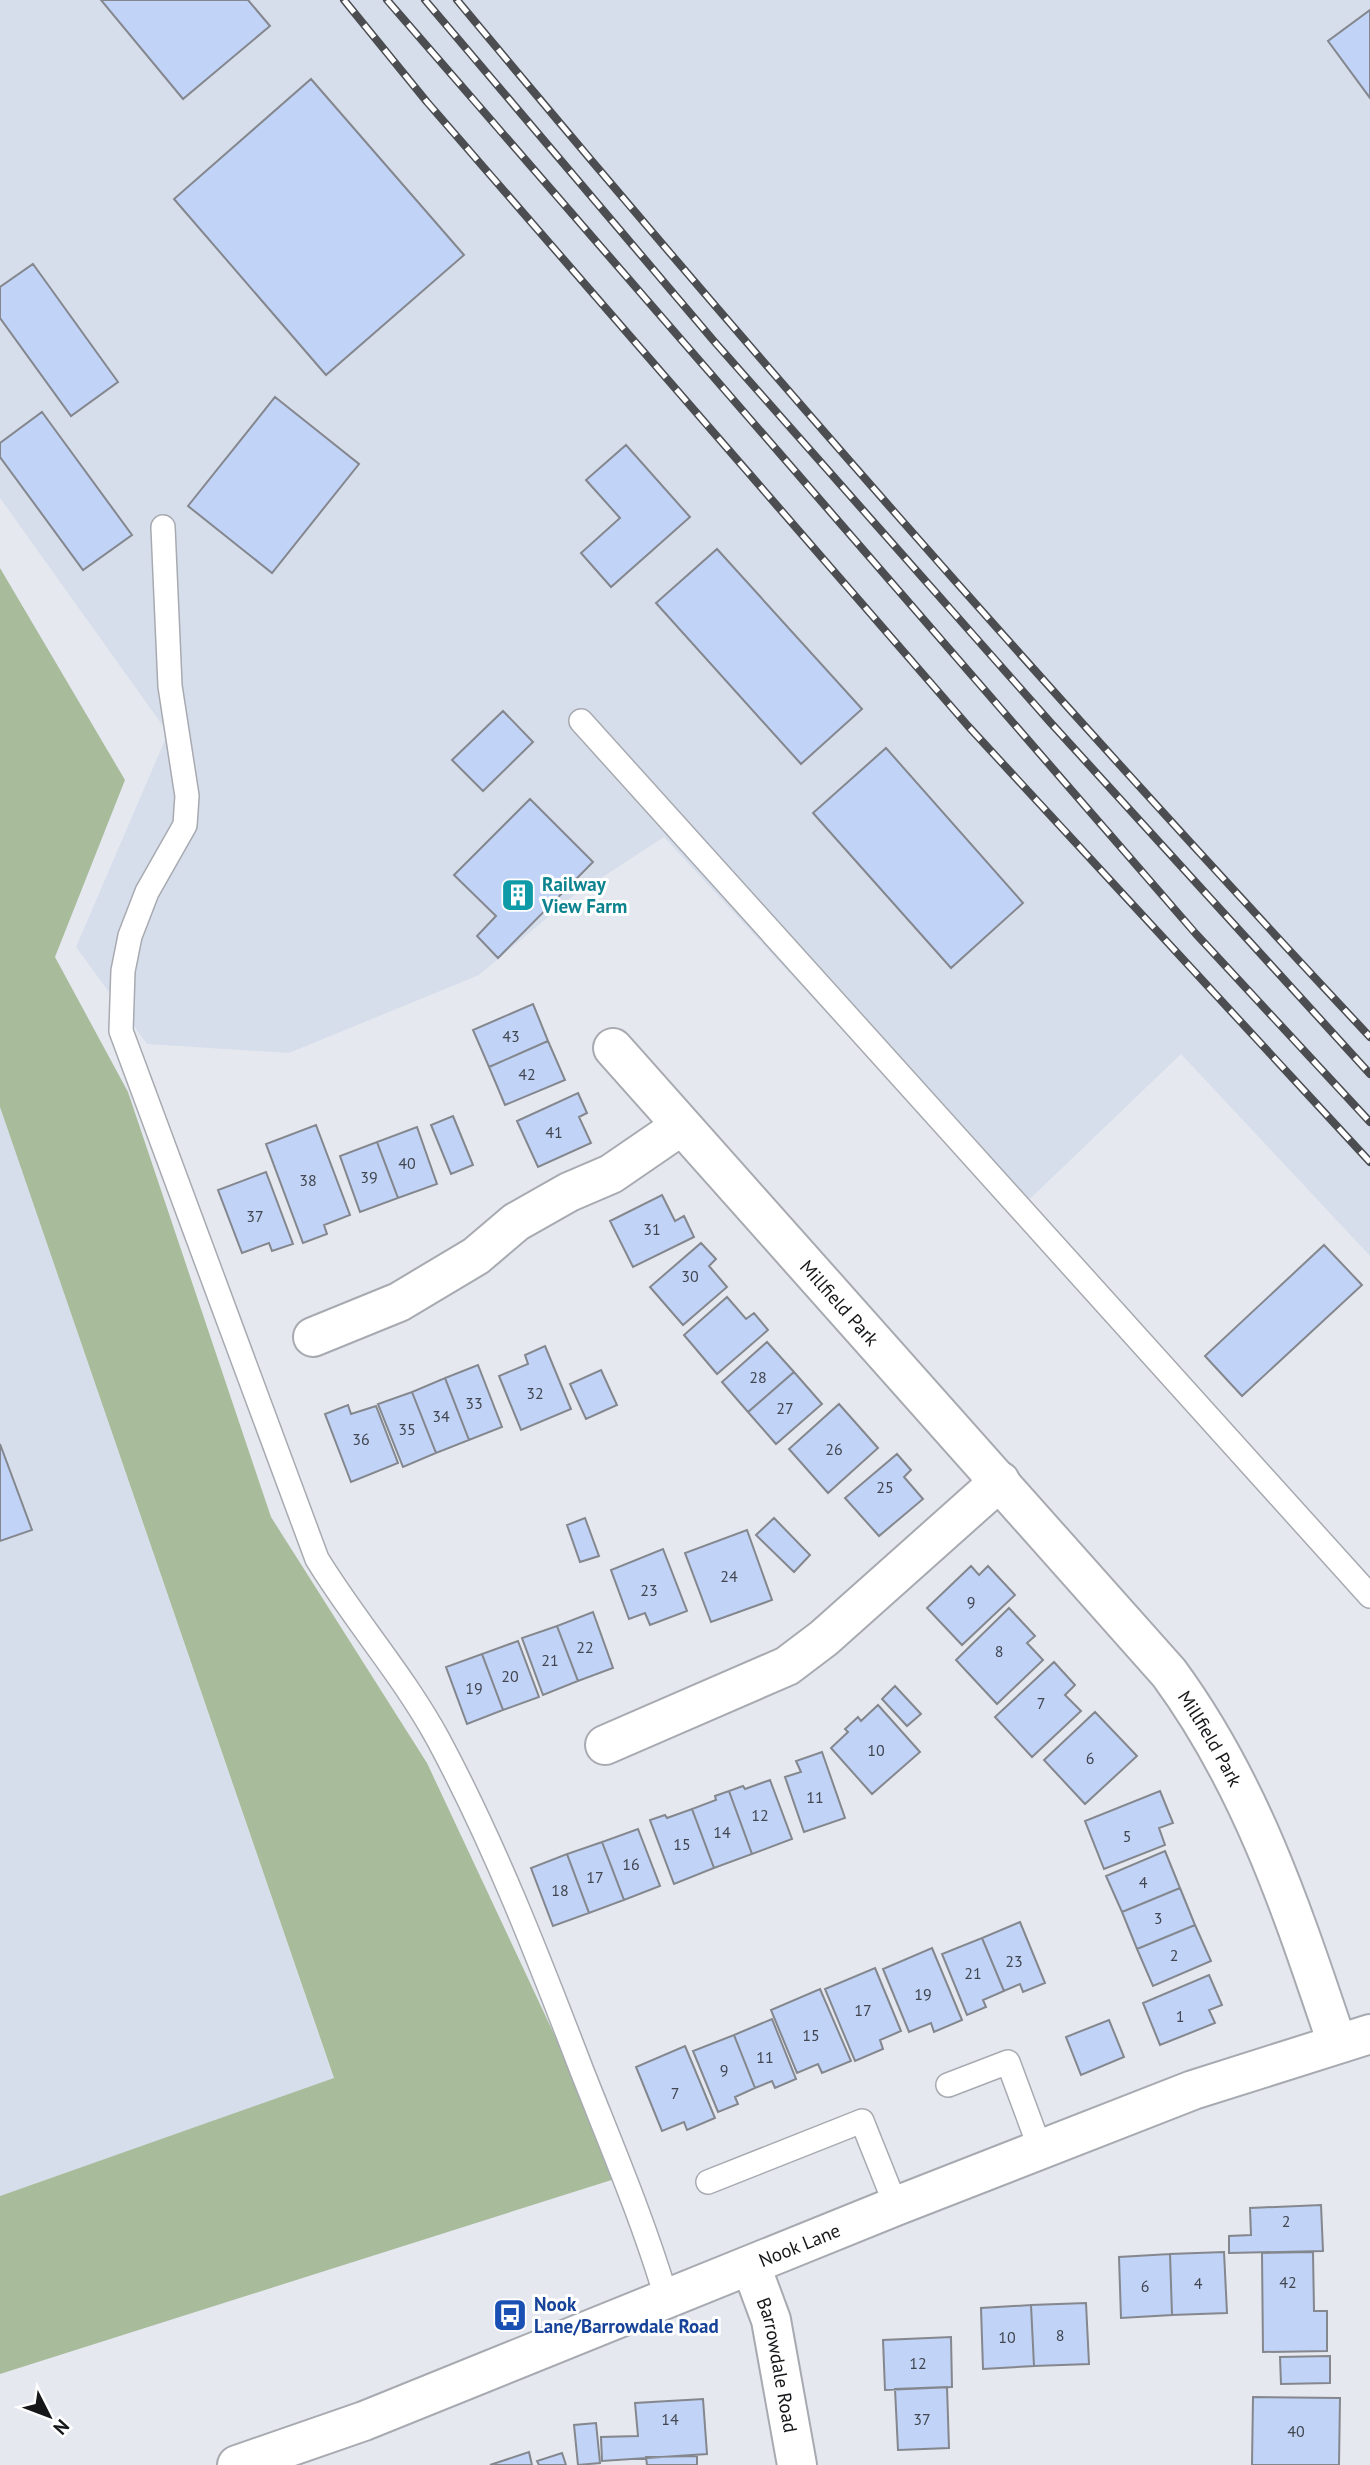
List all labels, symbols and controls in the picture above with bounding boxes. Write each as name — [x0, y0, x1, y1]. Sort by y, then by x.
place label: Railway View Farm — [541, 872, 627, 918]
building icon: Railway View Farm — [499, 876, 537, 914]
house number: 43 — [502, 1026, 520, 1046]
house number: 42 — [518, 1064, 536, 1084]
house number: 41 — [545, 1122, 563, 1142]
house number: 40 — [398, 1153, 416, 1173]
house number: 39 — [360, 1167, 378, 1187]
house number: 38 — [299, 1170, 317, 1190]
house number: 37 — [246, 1206, 264, 1226]
house number: 31 — [643, 1219, 661, 1239]
street label: Millfield Park — [795, 1255, 884, 1351]
house number: 30 — [681, 1266, 699, 1286]
house number: 28 — [749, 1367, 767, 1387]
house number: 32 — [526, 1383, 544, 1403]
house number: 33 — [465, 1393, 483, 1413]
house number: 27 — [776, 1398, 794, 1418]
house number: 34 — [432, 1406, 450, 1426]
house number: 35 — [398, 1419, 416, 1439]
house number: 36 — [352, 1429, 370, 1449]
house number: 26 — [825, 1439, 843, 1459]
house number: 25 — [876, 1477, 894, 1497]
house number: 24 — [720, 1566, 738, 1586]
house number: 23 — [640, 1580, 658, 1600]
house number: 9 — [967, 1592, 975, 1612]
house number: 22 — [576, 1637, 594, 1657]
house number: 8 — [995, 1641, 1003, 1661]
house number: 21 — [541, 1650, 559, 1670]
house number: 20 — [501, 1666, 519, 1686]
house number: 19 — [465, 1678, 483, 1698]
street label: Millfield Park — [1173, 1686, 1248, 1790]
house number: 7 — [1037, 1693, 1045, 1713]
house number: 10 — [867, 1740, 885, 1760]
house number: 6 — [1086, 1748, 1094, 1768]
house number: 11 — [806, 1787, 824, 1807]
house number: 12 — [751, 1805, 769, 1825]
house number: 14 — [713, 1822, 731, 1842]
house number: 5 — [1123, 1826, 1131, 1846]
house number: 15 — [673, 1834, 691, 1854]
house number: 16 — [622, 1854, 640, 1874]
house number: 17 — [586, 1867, 604, 1887]
house number: 4 — [1139, 1872, 1148, 1892]
house number: 18 — [551, 1880, 569, 1900]
house number: 3 — [1154, 1908, 1162, 1928]
house number: 2 — [1170, 1945, 1178, 1965]
house number: 23 — [1005, 1951, 1023, 1971]
house number: 21 — [964, 1963, 982, 1983]
house number: 19 — [914, 1984, 932, 2004]
house number: 17 — [854, 2000, 872, 2020]
house number: 1 — [1176, 2006, 1184, 2026]
house number: 15 — [802, 2025, 820, 2045]
house number: 11 — [756, 2047, 774, 2067]
house number: 9 — [720, 2060, 728, 2080]
house number: 7 — [671, 2083, 679, 2103]
house number: 2 — [1282, 2211, 1290, 2231]
street label: Nook Lane — [755, 2218, 844, 2272]
house number: 42 — [1279, 2272, 1297, 2292]
house number: 4 — [1194, 2273, 1203, 2293]
house number: 6 — [1141, 2276, 1149, 2296]
place label: Nook Lane/Barrowdale Road — [534, 2292, 719, 2338]
street label: Barrowdale Road — [752, 2294, 803, 2435]
bus stop icon: Nook Lane/Barrowdale Road — [491, 2296, 529, 2334]
house number: 8 — [1056, 2325, 1064, 2345]
house number: 10 — [998, 2327, 1016, 2347]
house number: 12 — [909, 2353, 927, 2373]
north arrow — [14, 2381, 84, 2451]
house number: 14 — [661, 2409, 679, 2429]
house number: 37 — [913, 2409, 931, 2429]
text: N — [49, 2415, 75, 2440]
house number: 40 — [1287, 2421, 1305, 2441]

